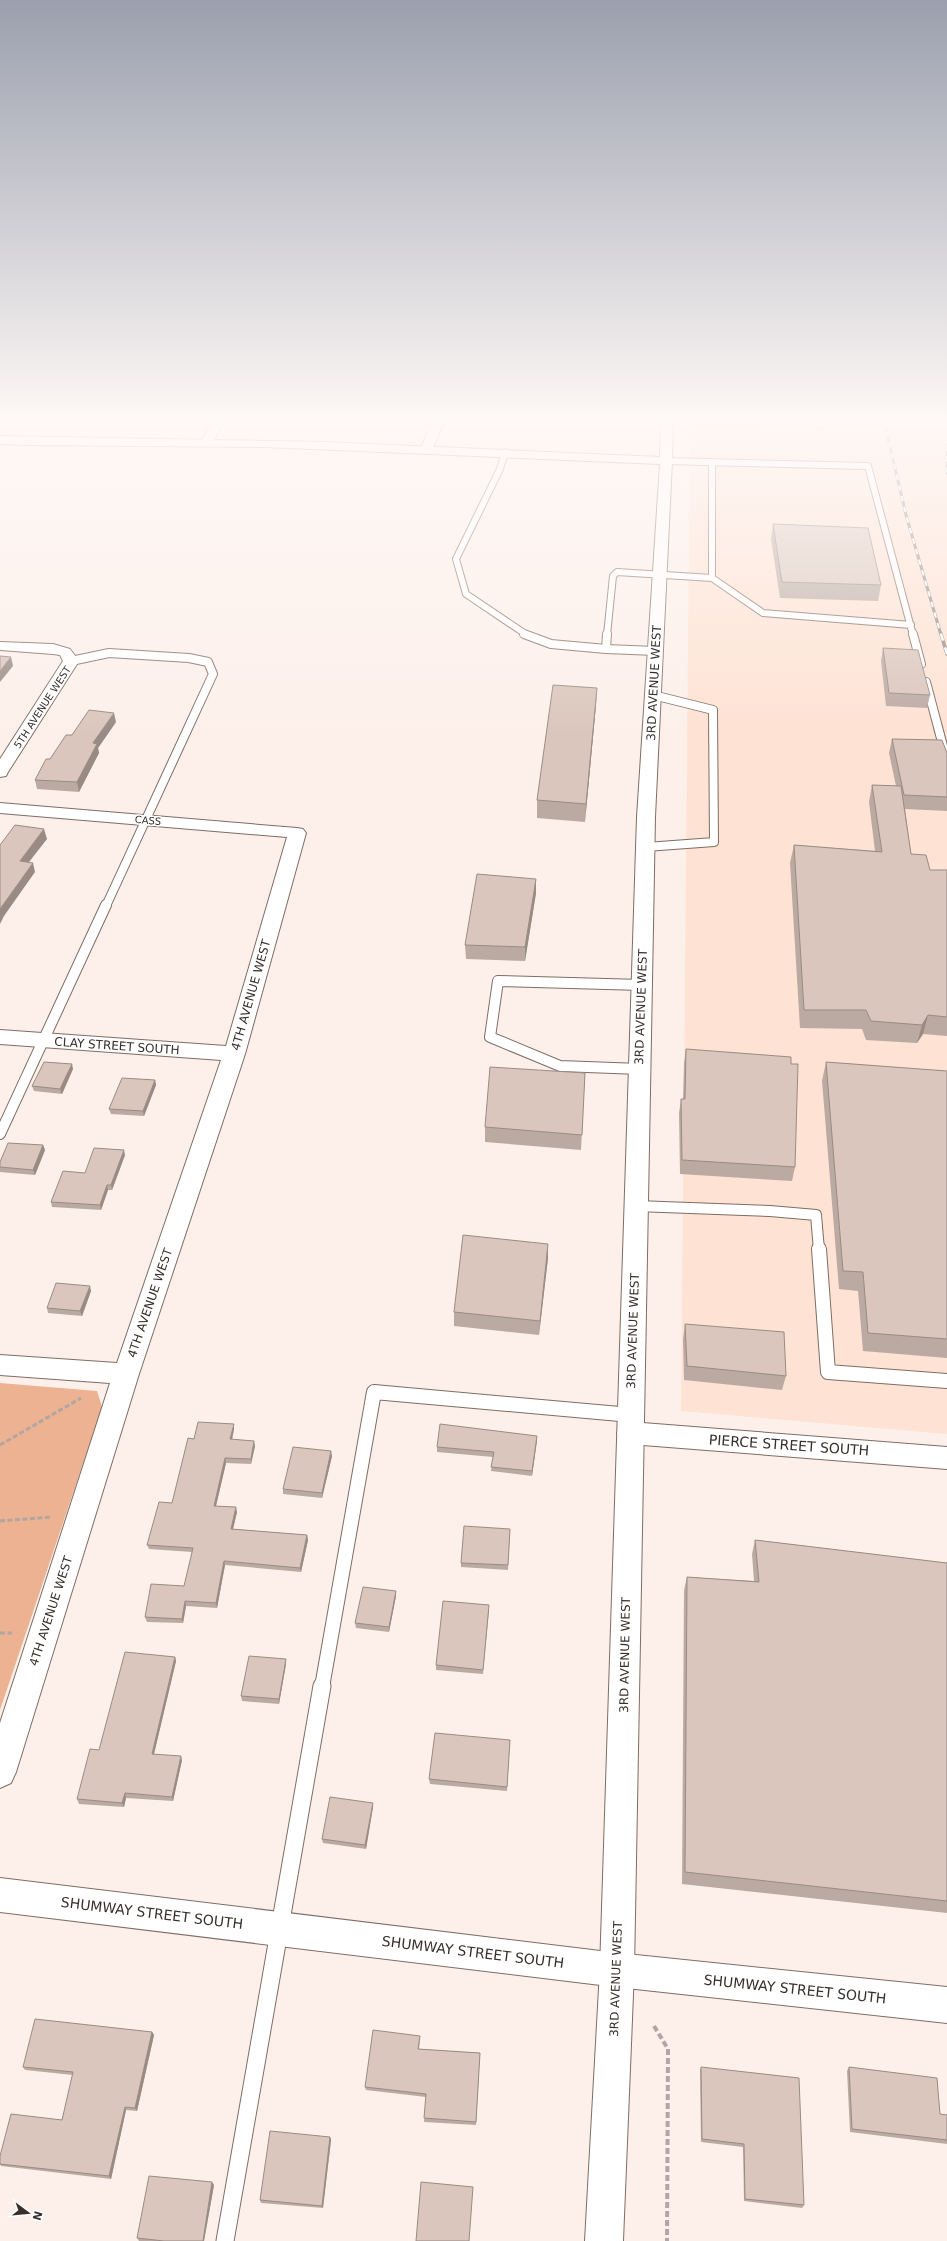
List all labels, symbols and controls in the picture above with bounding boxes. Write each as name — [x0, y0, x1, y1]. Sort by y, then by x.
street label: 3RD AVENUE WEST — [644, 624, 664, 741]
street label: 5TH AVENUE WEST — [12, 663, 74, 750]
street label: CASS — [134, 814, 162, 827]
street label: 4TH AVENUE WEST — [228, 937, 274, 1052]
street label: 3RD AVENUE WEST — [632, 948, 650, 1065]
street label: CLAY STREET SOUTH — [54, 1035, 180, 1057]
street label: 4TH AVENUE WEST — [125, 1246, 175, 1359]
street label: 3RD AVENUE WEST — [624, 1272, 642, 1389]
street label: PIERCE STREET SOUTH — [708, 1431, 870, 1459]
street label: 4TH AVENUE WEST — [27, 1554, 76, 1668]
street label: 3RD AVENUE WEST — [617, 1596, 633, 1713]
street label: SHUMWAY STREET SOUTH — [60, 1894, 244, 1932]
street label: 3RD AVENUE WEST — [607, 1920, 625, 2037]
street label: SHUMWAY STREET SOUTH — [381, 1933, 565, 1971]
street label: SHUMWAY STREET SOUTH — [703, 1971, 887, 2007]
north arrow — [8, 2193, 48, 2233]
text: N — [30, 2209, 45, 2222]

